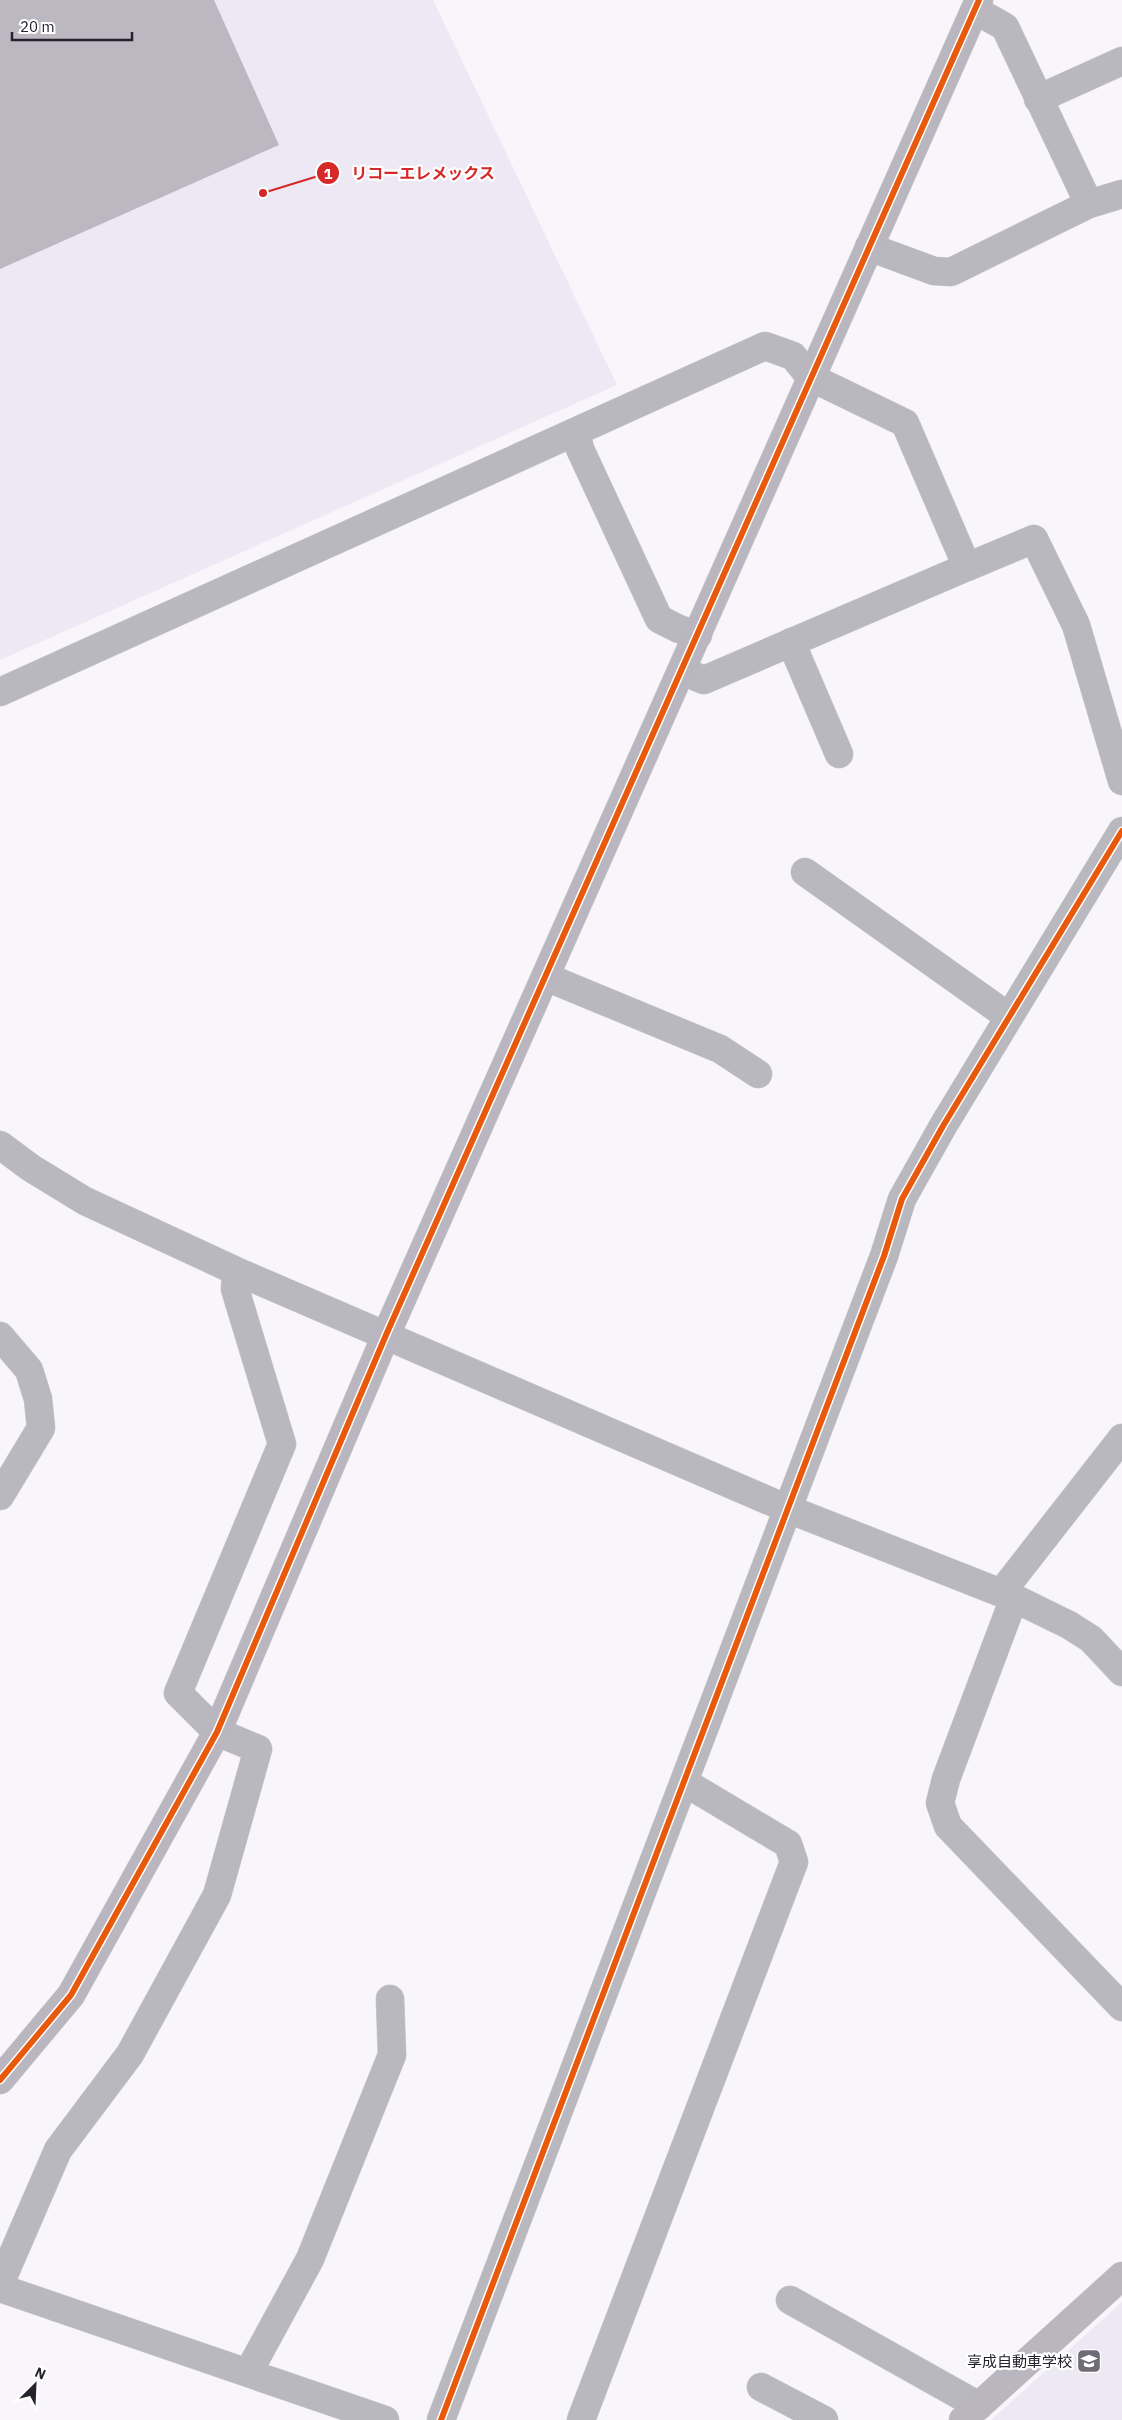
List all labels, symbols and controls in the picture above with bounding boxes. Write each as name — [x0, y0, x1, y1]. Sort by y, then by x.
scale bar — [12, 10, 132, 42]
text: 20 m — [20, 17, 55, 36]
callout: リコーエレメックス — [316, 158, 505, 189]
text: リコーエレメックス — [351, 163, 495, 183]
text: 1 — [323, 164, 333, 183]
school or university icon: 享成自動車学校 — [1076, 2348, 1102, 2374]
place label: 享成自動車学校 — [967, 2352, 1072, 2371]
north arrow — [10, 2360, 60, 2410]
text: N — [32, 2363, 49, 2383]

